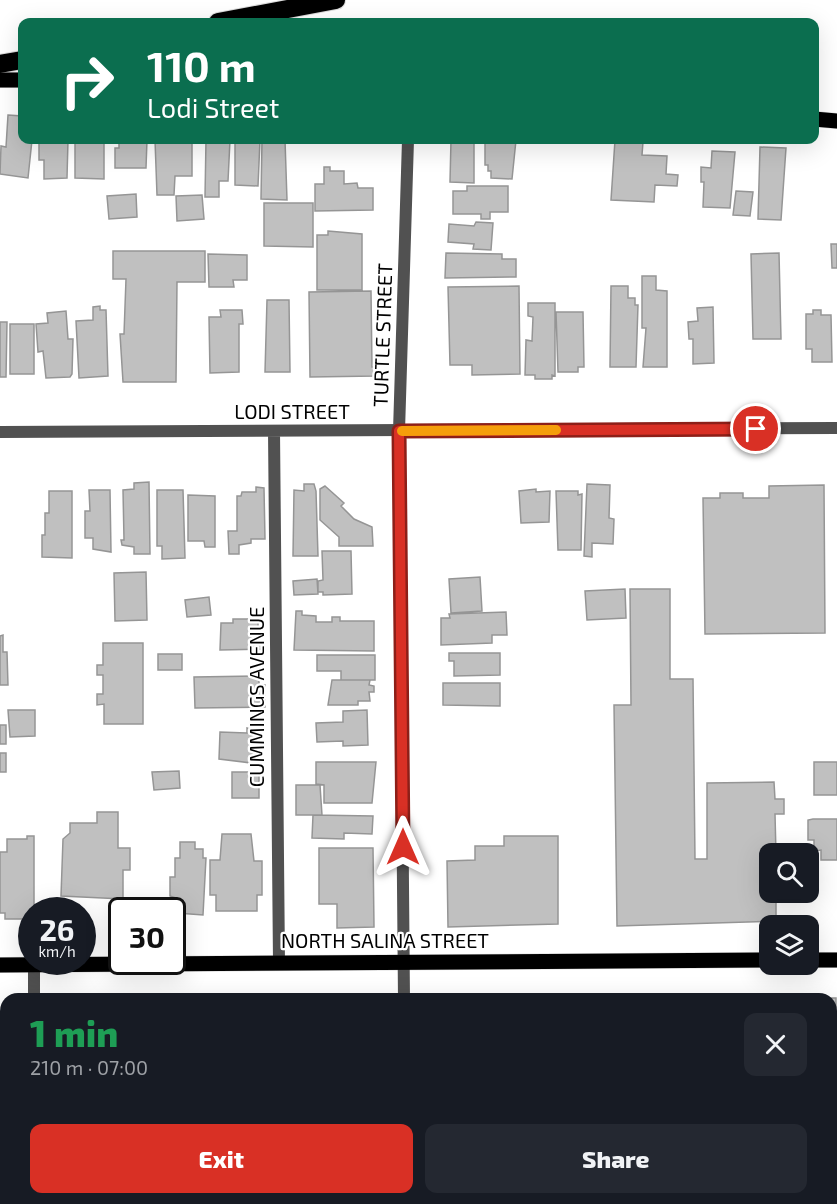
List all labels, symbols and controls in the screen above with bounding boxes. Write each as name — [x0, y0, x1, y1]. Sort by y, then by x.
text: 110 m — [147, 40, 256, 90]
icon: right — [48, 42, 126, 120]
text: Lodi Street — [147, 91, 279, 123]
street label: TURTLE STREET — [367, 262, 397, 407]
street label: LODI STREET — [234, 399, 350, 423]
pin — [730, 403, 781, 454]
icon: arrive — [739, 412, 772, 445]
street label: CUMMINGS AVENUE — [244, 607, 268, 787]
position arrow — [371, 815, 435, 879]
map controls — [759, 843, 819, 975]
button: search — [759, 843, 819, 903]
speed limit sign: 30 — [108, 897, 186, 975]
text: 26 — [39, 911, 75, 947]
button: layers — [759, 915, 819, 975]
street label: NORTH SALINA STREET — [281, 928, 489, 952]
text: km/h — [38, 942, 76, 960]
text: 1 min — [30, 1011, 118, 1054]
button: close — [744, 1013, 807, 1076]
text: 210 m · 07:00 — [30, 1055, 148, 1079]
button: Exit — [30, 1124, 413, 1193]
button: Share — [425, 1124, 807, 1193]

